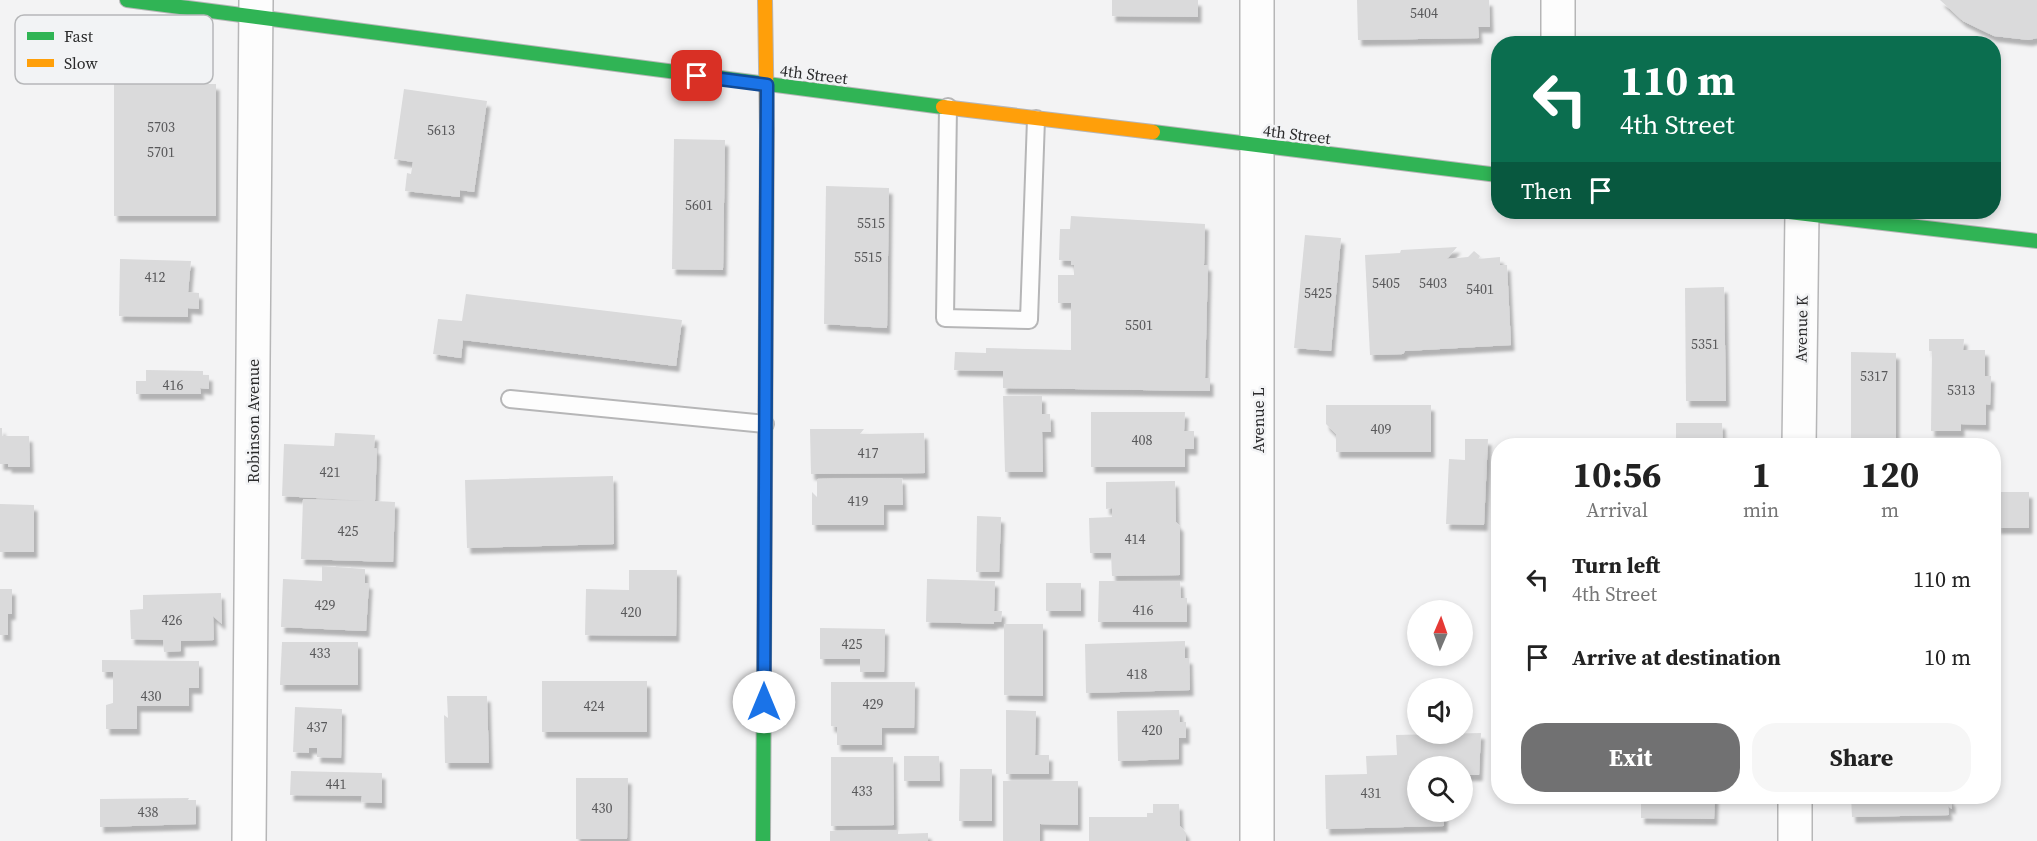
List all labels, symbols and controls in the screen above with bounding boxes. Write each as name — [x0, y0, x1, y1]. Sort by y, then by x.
house number: 5404 — [1410, 3, 1438, 23]
legend — [15, 15, 213, 84]
text: Fast — [64, 25, 94, 47]
pin — [671, 50, 722, 101]
text: 110 m — [1620, 51, 1735, 109]
text: Slow — [64, 52, 99, 74]
icon: arrive — [680, 59, 713, 92]
street label: 4th Street — [779, 59, 850, 89]
icon: left — [1521, 60, 1599, 138]
text: 4th Street — [1620, 106, 1735, 143]
house number: 5703 — [147, 117, 175, 137]
street label: 4th Street — [1262, 119, 1333, 149]
house number: 5613 — [427, 120, 455, 140]
house number: 5701 — [147, 142, 175, 162]
icon: arrive — [1584, 174, 1617, 207]
text: Then — [1521, 176, 1572, 206]
house number: 5601 — [685, 195, 713, 215]
house number: 5515 — [857, 213, 885, 233]
house number: 5515 — [854, 247, 882, 267]
house number: 412 — [145, 267, 166, 287]
house number: 5405 — [1372, 273, 1400, 293]
house number: 5403 — [1419, 273, 1447, 293]
house number: 5401 — [1466, 279, 1494, 299]
house number: 5425 — [1304, 283, 1332, 303]
street label: Avenue K — [1789, 295, 1813, 363]
house number: 5501 — [1125, 315, 1153, 335]
house number: 5351 — [1691, 334, 1719, 354]
street label: Robinson Avenue — [242, 359, 264, 483]
house number: 5317 — [1860, 366, 1888, 386]
house number: 416 — [163, 375, 184, 395]
house number: 5313 — [1947, 380, 1975, 400]
street label: Avenue L — [1247, 387, 1269, 453]
house number: 409 — [1371, 419, 1392, 439]
house number: 408 — [1132, 430, 1153, 450]
house number: 417 — [858, 443, 879, 463]
text: 10:56 — [1573, 450, 1661, 499]
text: 1 — [1751, 450, 1771, 499]
text: 120 — [1861, 450, 1919, 499]
house number: 421 — [320, 462, 341, 482]
house number: 419 — [848, 491, 869, 511]
text: Arrival — [1586, 496, 1648, 524]
text: min — [1743, 496, 1779, 524]
text: m — [1881, 496, 1899, 524]
house number: 425 — [338, 521, 359, 541]
house number: 414 — [1125, 529, 1146, 549]
text: Turn left — [1572, 550, 1660, 580]
icon: left — [1521, 563, 1554, 596]
text: 110 m — [1913, 564, 1971, 594]
text: 4th Street — [1572, 580, 1657, 608]
house number: 429 — [315, 595, 336, 615]
house number: 416 — [1133, 600, 1154, 620]
north arrow — [1407, 600, 1473, 666]
map controls — [1407, 600, 1473, 822]
house number: 420 — [621, 602, 642, 622]
house number: 426 — [162, 610, 183, 630]
house number: 425 — [842, 634, 863, 654]
icon: arrive — [1521, 641, 1554, 674]
text: Arrive at destination — [1572, 642, 1781, 672]
text: 10 m — [1924, 642, 1971, 672]
house number: 433 — [310, 643, 331, 663]
house number: 418 — [1127, 664, 1148, 684]
position arrow — [732, 670, 796, 734]
button: sound — [1407, 678, 1473, 744]
house number: 430 — [141, 686, 162, 706]
house number: 429 — [863, 694, 884, 714]
house number: 424 — [584, 696, 605, 716]
house number: 437 — [307, 717, 328, 737]
house number: 420 — [1142, 720, 1163, 740]
button: Exit — [1521, 723, 1740, 792]
button: Share — [1752, 723, 1971, 792]
button: search — [1407, 756, 1473, 822]
house number: 441 — [326, 774, 347, 794]
house number: 433 — [852, 781, 873, 801]
house number: 431 — [1361, 783, 1382, 803]
house number: 430 — [592, 798, 613, 818]
house number: 438 — [138, 802, 159, 822]

